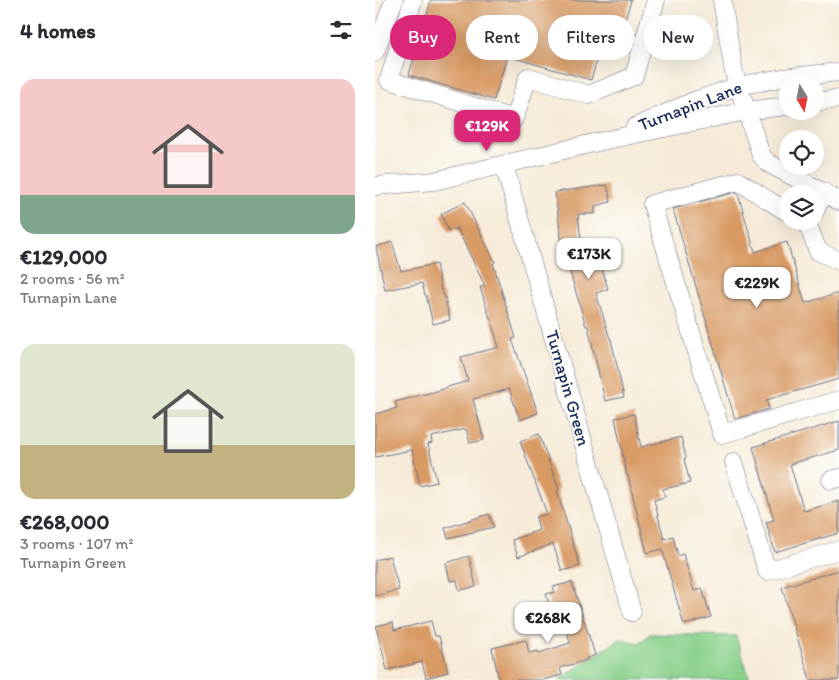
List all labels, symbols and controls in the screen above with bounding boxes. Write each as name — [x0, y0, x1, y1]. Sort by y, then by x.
chip: Buy — [390, 15, 456, 60]
chip: Rent — [466, 15, 538, 60]
chip: Filters — [548, 15, 634, 60]
chip: New — [644, 15, 713, 60]
icon: filters — [327, 16, 355, 44]
text: 4 homes — [20, 18, 96, 43]
north arrow — [779, 75, 824, 120]
map controls — [779, 75, 824, 230]
street label: Turnapin Lane — [635, 76, 745, 136]
pin: €129K — [452, 110, 522, 152]
icon: home — [143, 111, 233, 201]
text: €129K — [465, 116, 509, 135]
button: locate — [779, 130, 824, 175]
button: layers — [779, 185, 824, 230]
pin: €173K — [554, 238, 624, 280]
text: €129,000 — [20, 244, 108, 269]
text: €173K — [567, 244, 611, 263]
pin: €229K — [722, 266, 792, 309]
text: 2 rooms · 56 m² — [20, 269, 125, 288]
text: €229K — [735, 273, 779, 292]
text: Turnapin Lane — [20, 288, 117, 307]
street label: Turnapin Green — [541, 328, 595, 448]
icon: home — [143, 376, 233, 466]
text: €268,000 — [20, 509, 109, 534]
text: 3 rooms · 107 m² — [20, 534, 133, 553]
text: Turnapin Green — [20, 553, 126, 572]
pin: €268K — [513, 602, 583, 644]
text: €268K — [525, 608, 571, 627]

